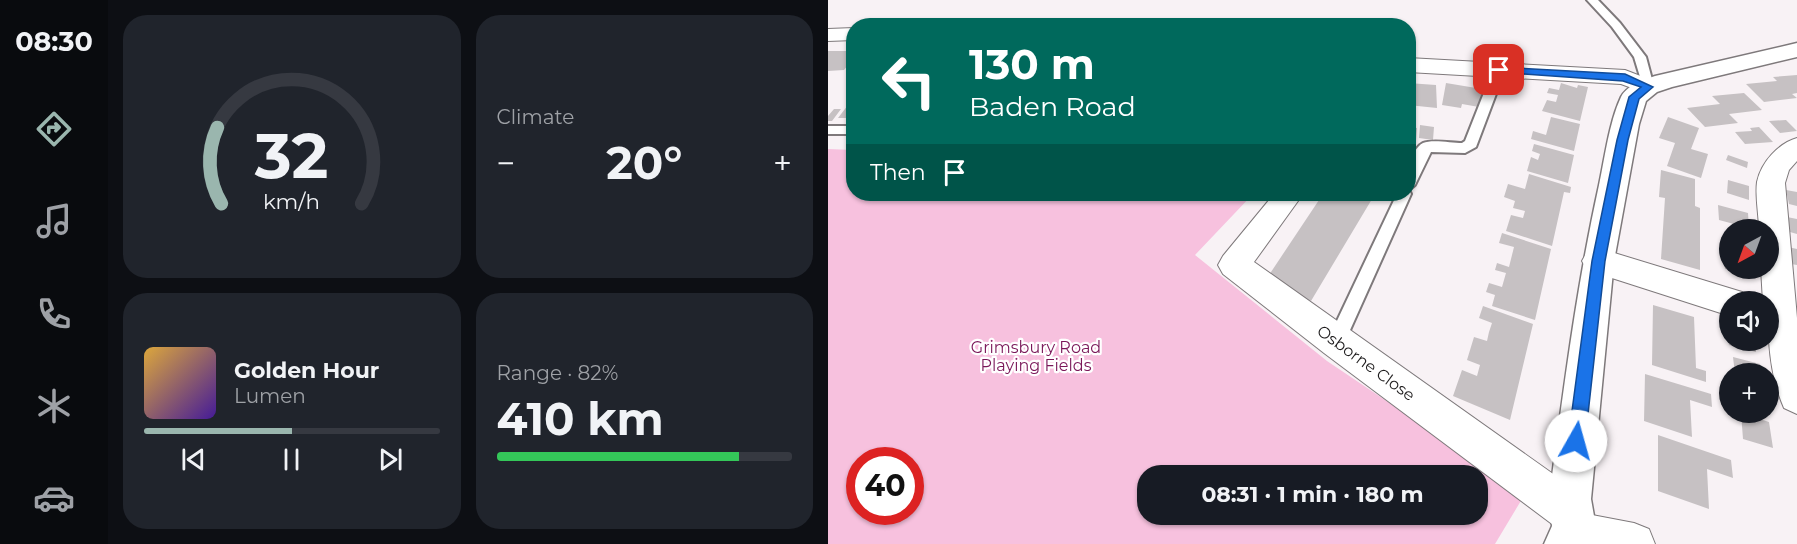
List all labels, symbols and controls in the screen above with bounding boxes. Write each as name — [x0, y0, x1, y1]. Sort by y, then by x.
text: 08:30 — [15, 25, 93, 58]
text: 130 m — [969, 38, 1095, 90]
icon: left — [870, 42, 948, 120]
pin — [1473, 44, 1524, 95]
icon: arrive — [1482, 53, 1515, 86]
text: Baden Road — [969, 90, 1136, 123]
text: Climate — [497, 105, 574, 129]
icon: directions — [33, 108, 75, 150]
text: 32 — [254, 118, 328, 194]
text: 20° — [606, 135, 682, 190]
text: − — [497, 143, 515, 183]
text: + — [773, 143, 792, 183]
icon: arrive — [938, 156, 971, 189]
text: Then — [870, 159, 926, 186]
text: km/h — [263, 188, 320, 214]
icon: music — [33, 200, 75, 242]
north arrow — [1719, 219, 1779, 279]
map controls — [1719, 219, 1779, 423]
button: sound — [1719, 291, 1779, 351]
icon: phone — [33, 293, 75, 335]
street label: Osborne Close — [1313, 321, 1419, 405]
park label: Grimsbury Road Playing Fields — [971, 338, 1101, 375]
text: Golden Hour — [234, 357, 379, 384]
text: Range · 82% — [497, 361, 618, 385]
button: + — [1719, 363, 1779, 423]
text: Lumen — [234, 384, 306, 408]
icon: climate — [33, 385, 75, 427]
text: 410 km — [497, 391, 664, 446]
position arrow — [1544, 409, 1608, 473]
icon: previous — [177, 443, 210, 476]
icon: pause — [275, 443, 308, 476]
icon: next — [374, 443, 407, 476]
speed limit sign: 40 — [846, 447, 924, 525]
icon: car — [33, 477, 75, 519]
text: 08:31 · 1 min · 180 m — [1201, 481, 1424, 508]

